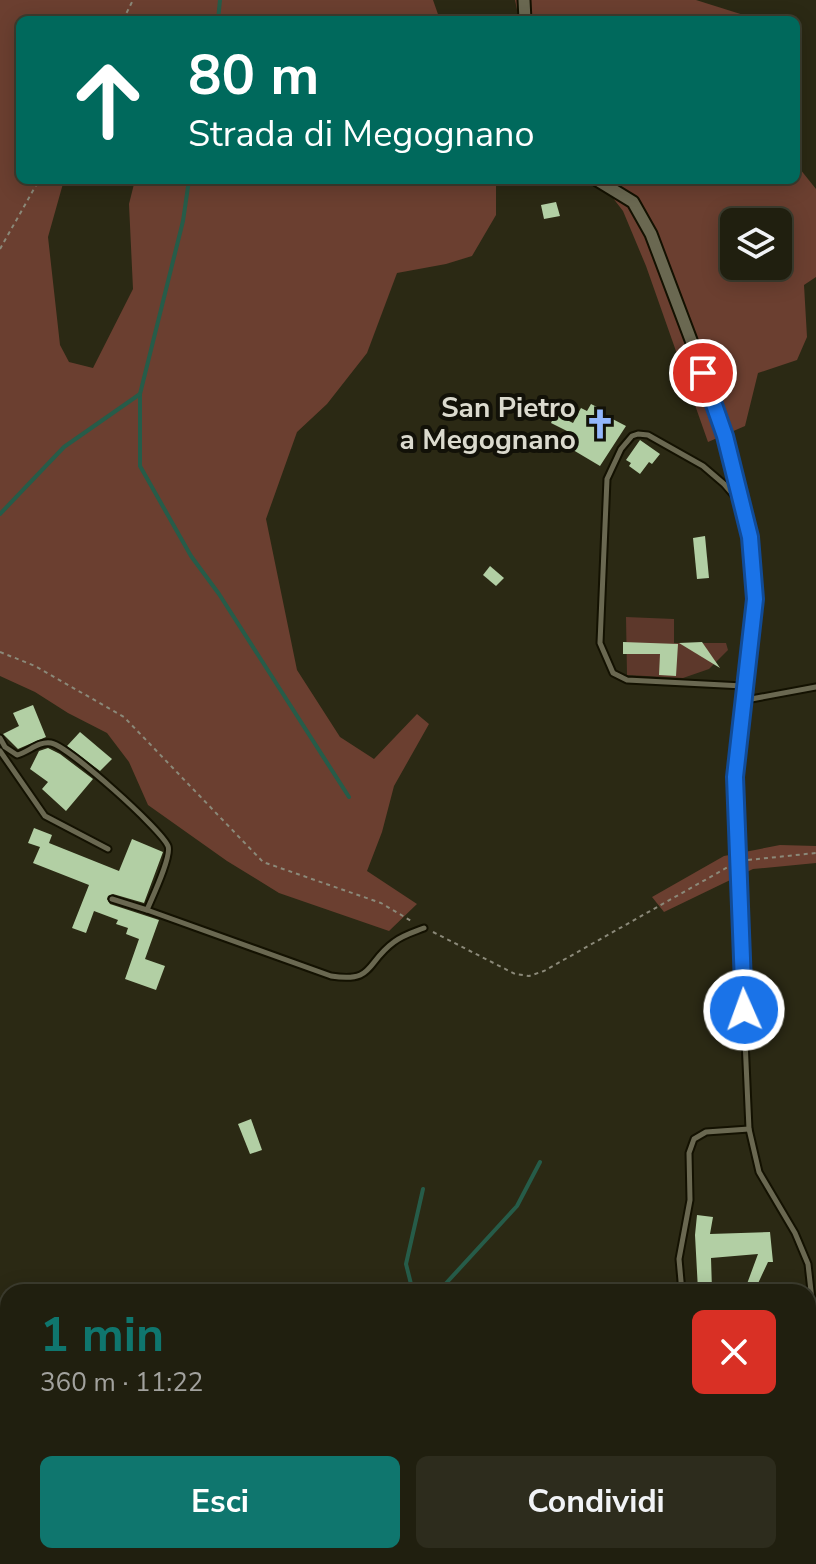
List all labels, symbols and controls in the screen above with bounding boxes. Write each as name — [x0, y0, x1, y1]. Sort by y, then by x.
text: 80 m — [188, 37, 319, 114]
icon: ahead — [56, 48, 160, 152]
text: Strada di Megognano — [188, 110, 535, 159]
map controls — [720, 208, 792, 280]
button: layers — [720, 208, 792, 280]
pin — [669, 339, 737, 407]
icon: arrive — [681, 351, 725, 395]
place label: San Pietro a Megognano — [399, 389, 576, 459]
church icon: San Pietro a Megognano — [583, 407, 617, 441]
position arrow — [702, 968, 786, 1052]
text: 1 min — [40, 1302, 164, 1368]
button: close — [692, 1310, 776, 1394]
text: 360 m · 11:22 — [40, 1365, 203, 1400]
button: Esci — [40, 1456, 400, 1548]
button: Condividi — [416, 1456, 776, 1548]

